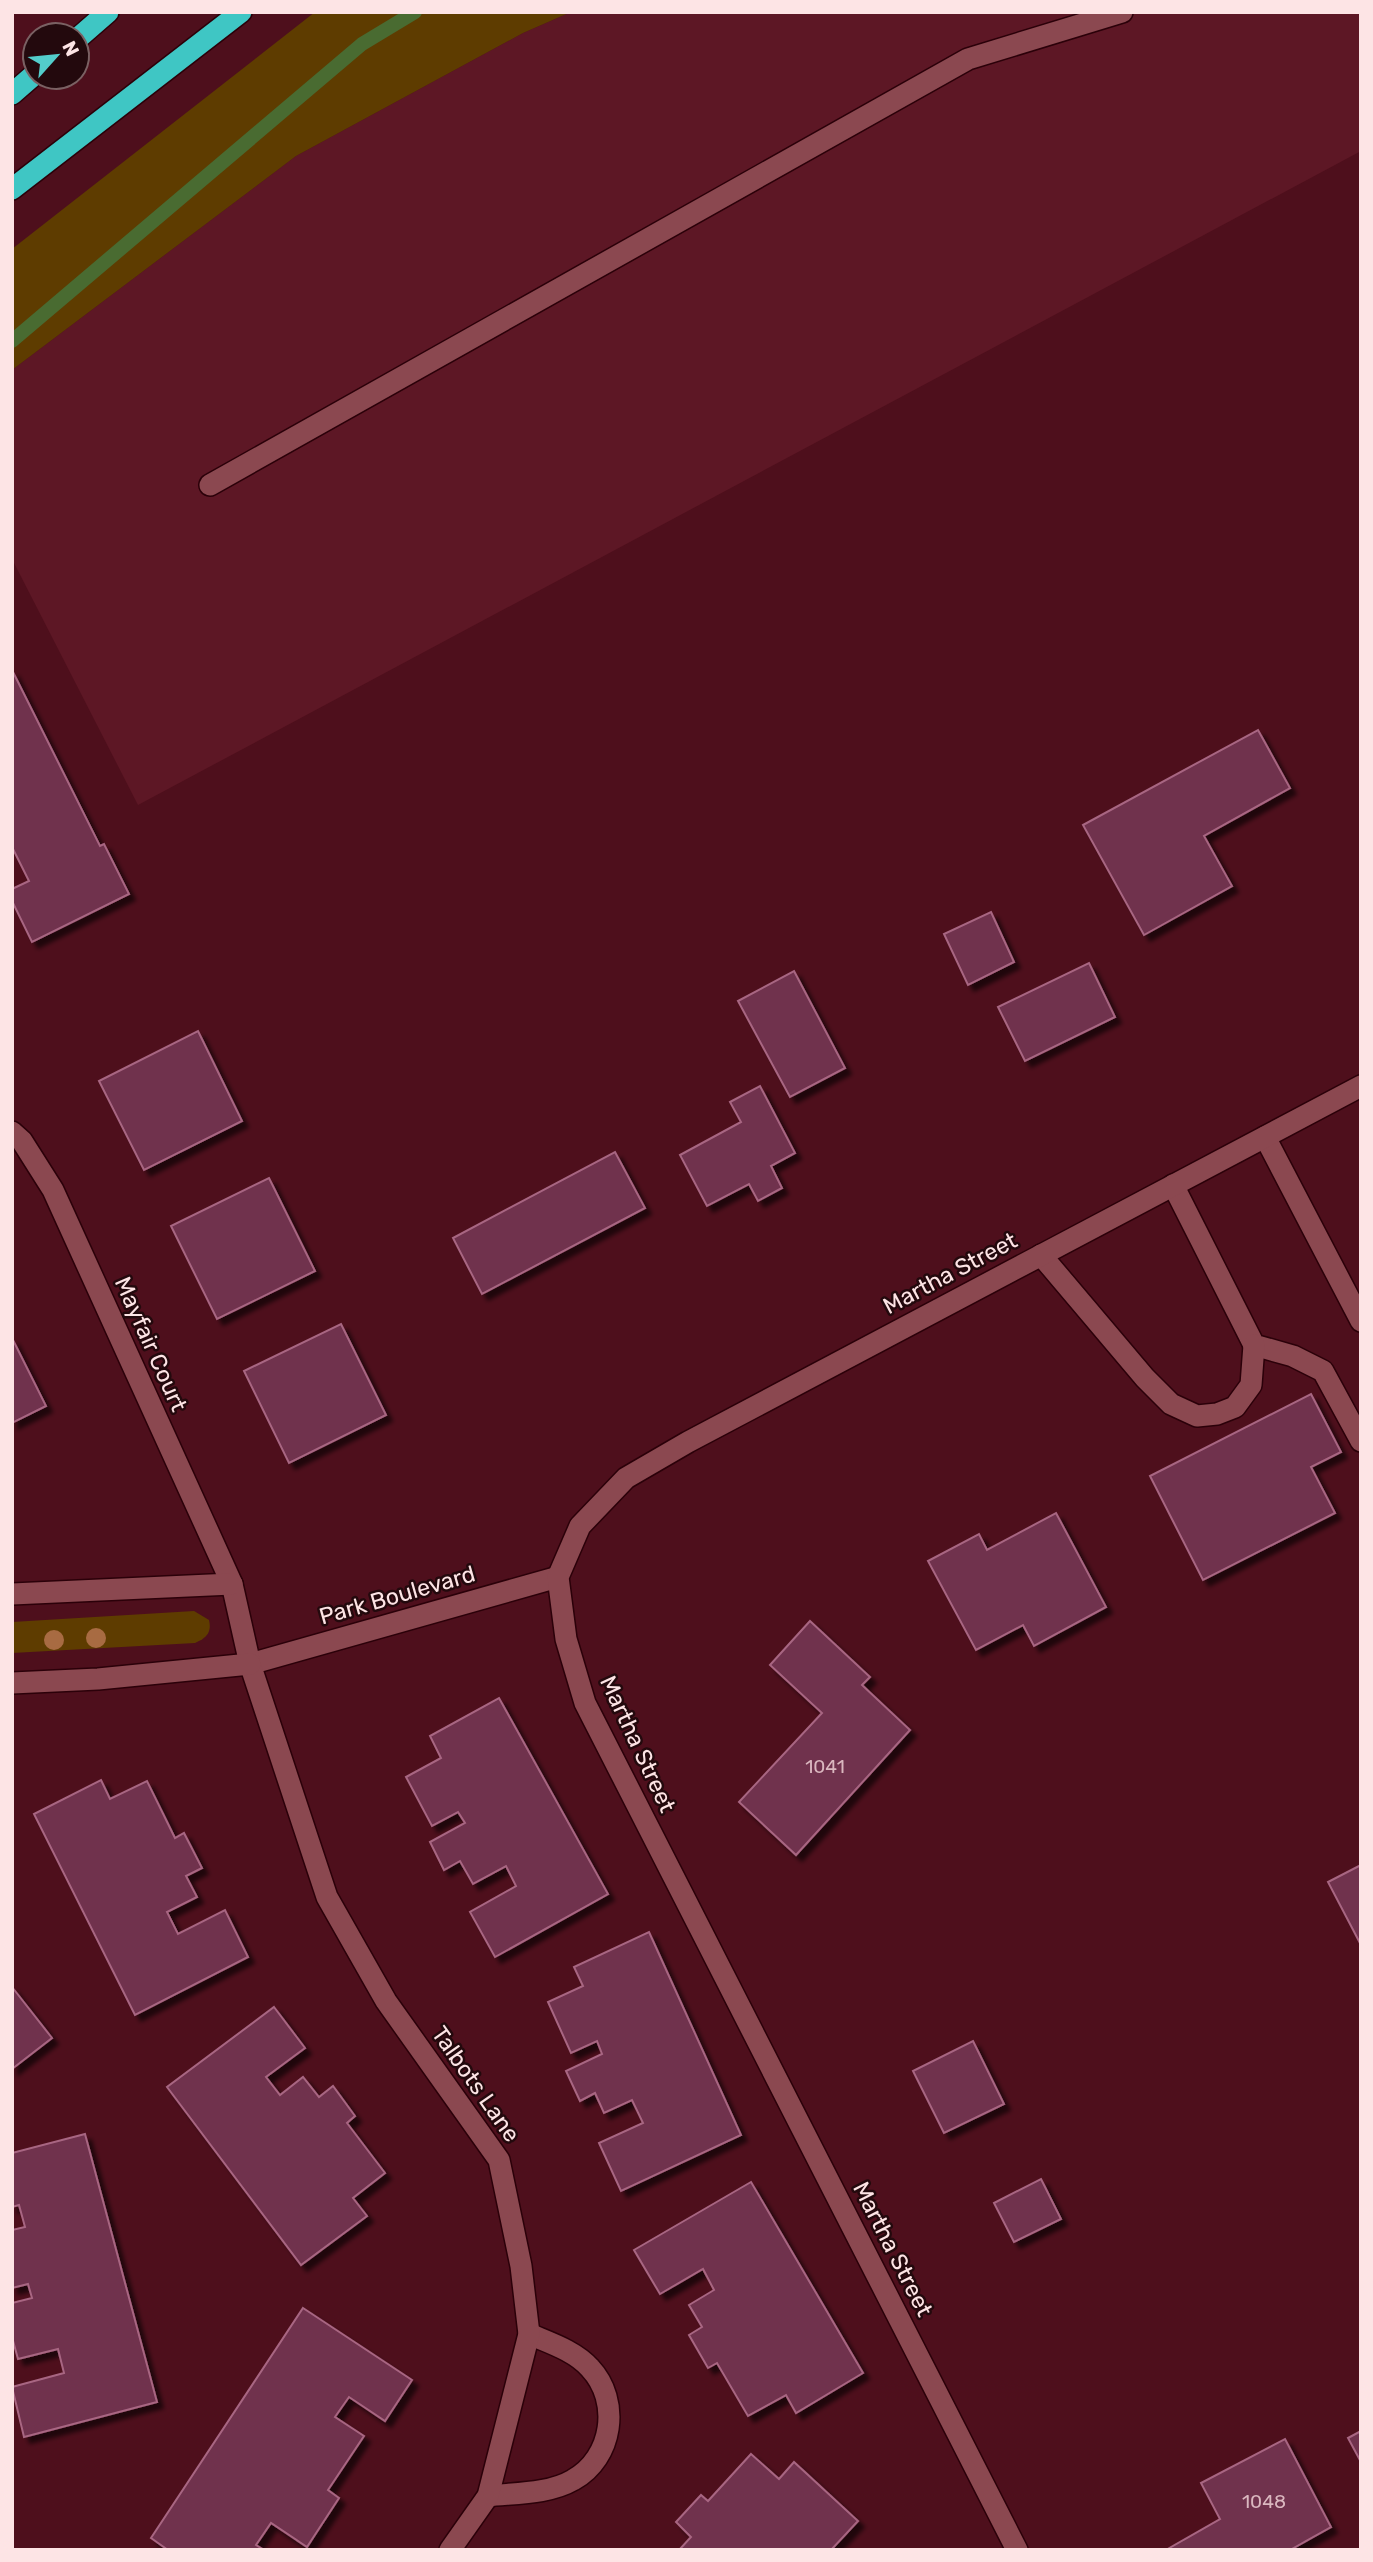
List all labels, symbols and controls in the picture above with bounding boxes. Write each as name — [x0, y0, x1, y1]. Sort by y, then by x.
north arrow — [21, 21, 91, 91]
text: N — [57, 37, 84, 60]
street label: Martha Street — [878, 1226, 1022, 1320]
street label: Mayfair Court — [109, 1272, 193, 1416]
street label: Park Boulevard — [316, 1559, 478, 1631]
street label: Martha Street — [594, 1671, 682, 1817]
house number: 1041 — [805, 1755, 845, 1778]
street label: Talbots Lane — [426, 2021, 526, 2147]
street label: Martha Street — [847, 2177, 939, 2321]
house number: 1048 — [1242, 2490, 1286, 2513]

